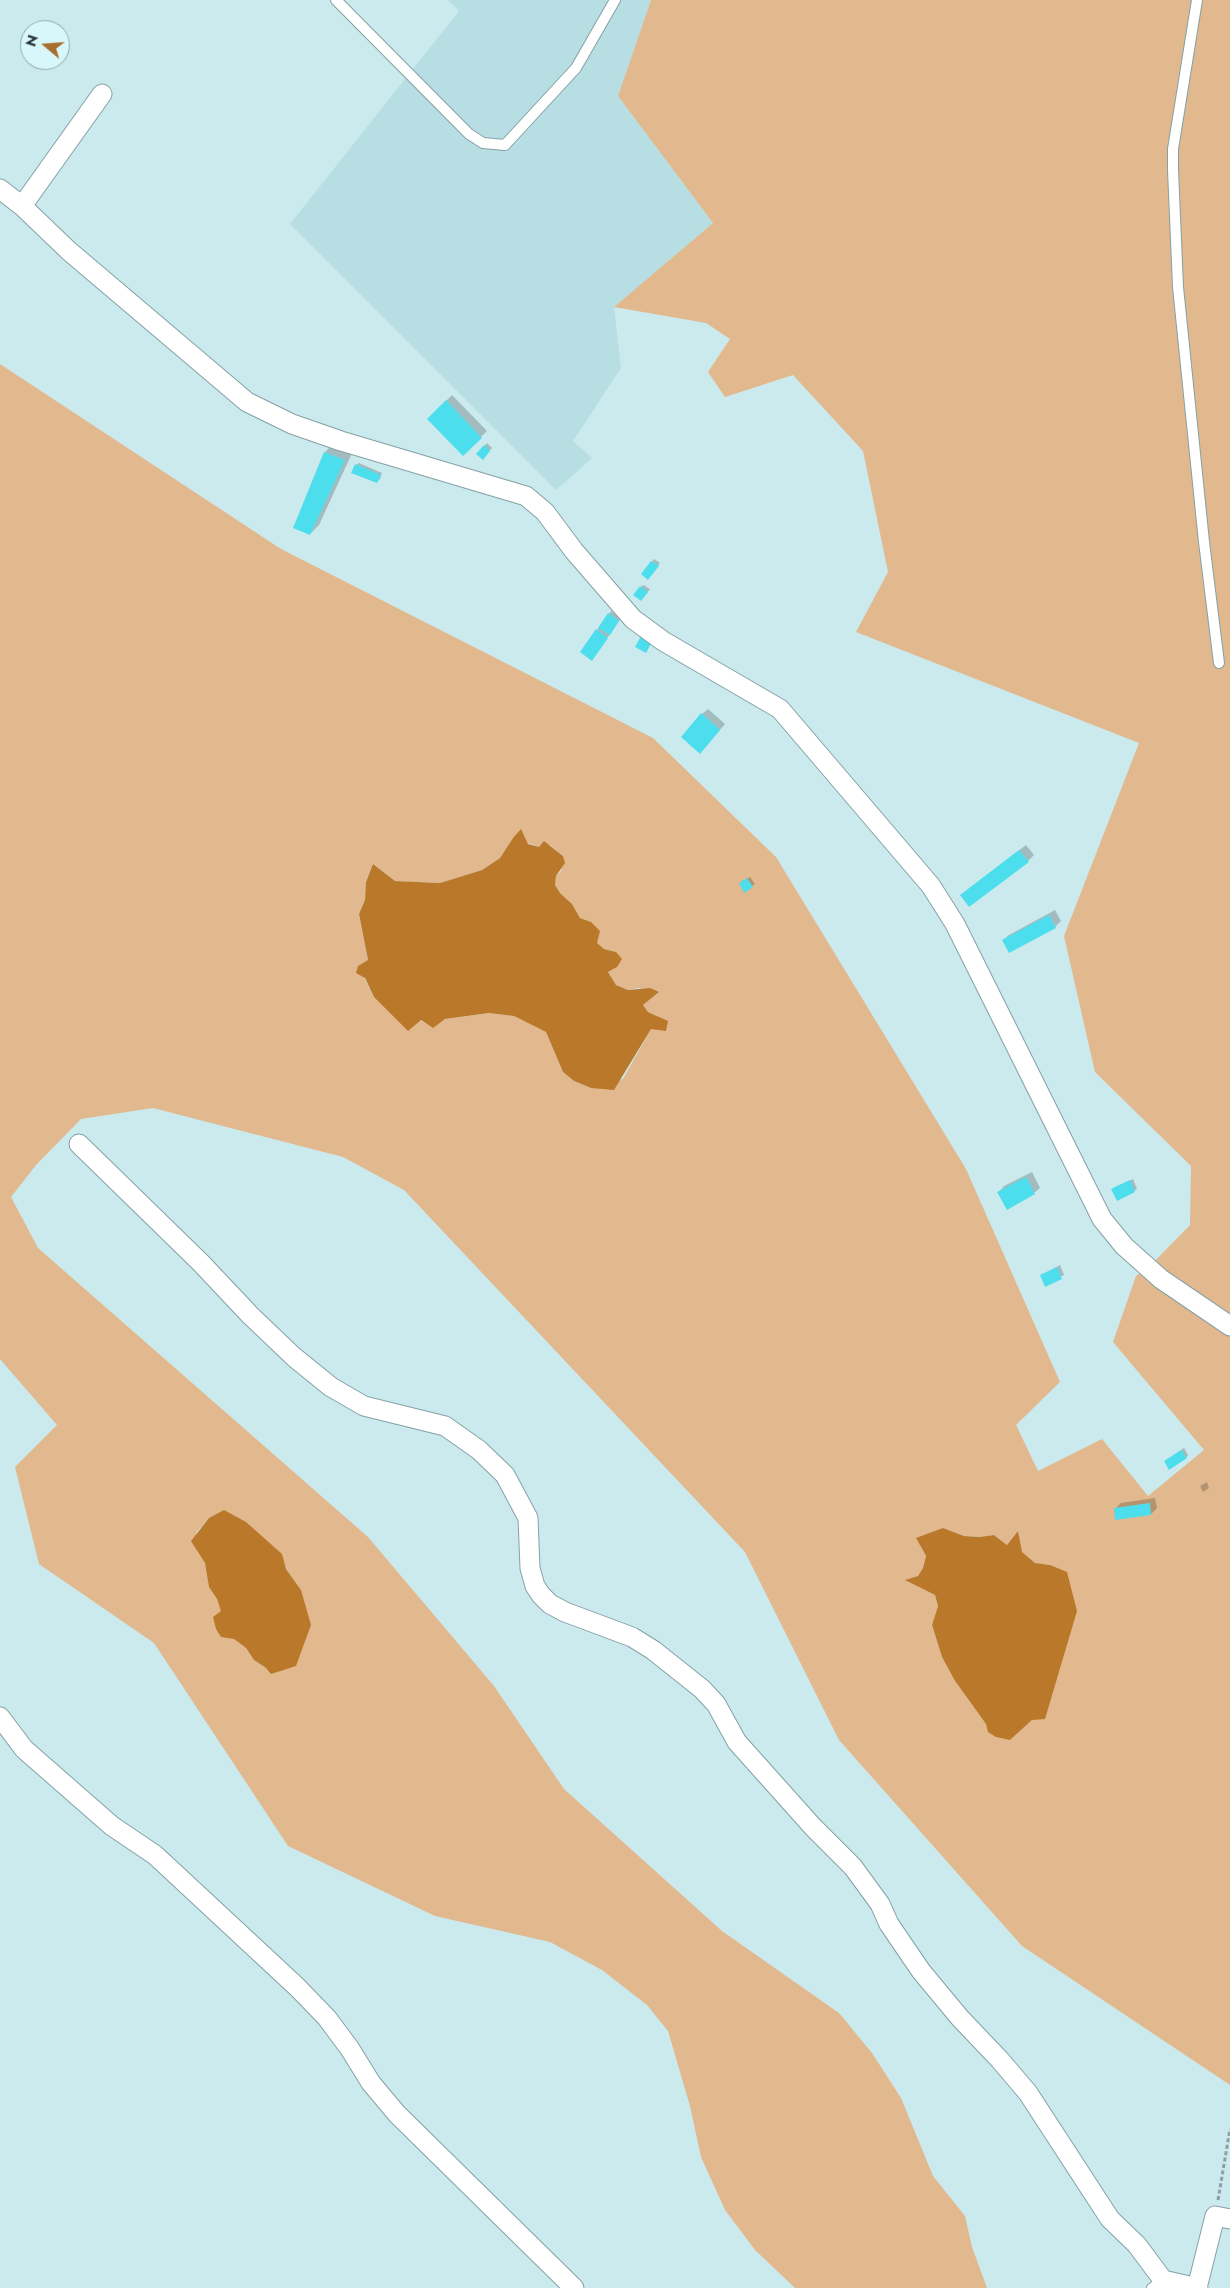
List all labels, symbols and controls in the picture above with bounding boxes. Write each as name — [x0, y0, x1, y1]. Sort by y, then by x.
north arrow — [20, 20, 70, 70]
text: N — [20, 32, 43, 49]

